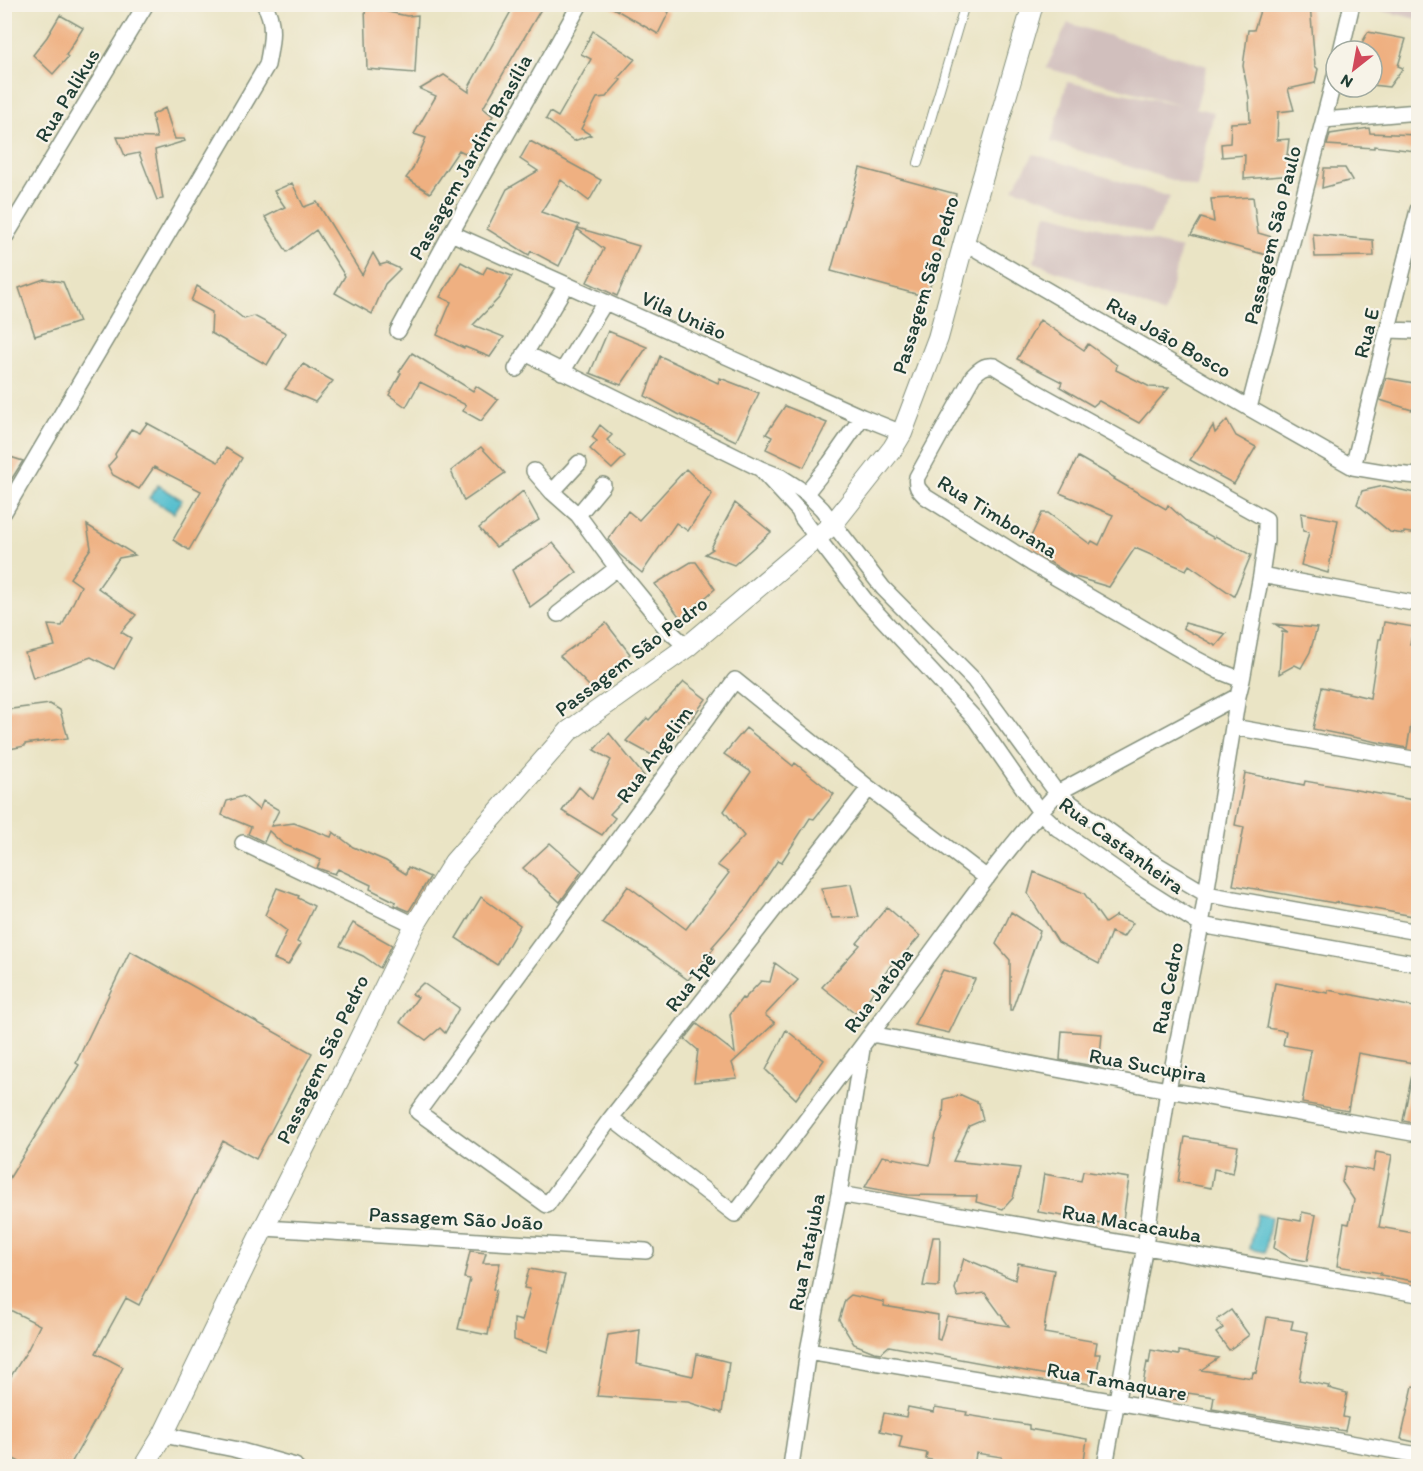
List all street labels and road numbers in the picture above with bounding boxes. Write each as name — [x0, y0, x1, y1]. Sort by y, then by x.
street label: Rua Palikus — [29, 43, 105, 147]
street label: Passagem Jardim Brasília — [403, 50, 537, 264]
street label: Passagem São Paulo — [1238, 143, 1306, 327]
street label: Passagem São Pedro — [886, 193, 964, 377]
street label: Vila União — [637, 285, 731, 345]
street label: Rua João Bosco — [1102, 291, 1236, 383]
street label: Rua E — [1348, 305, 1384, 361]
street label: Rua Timborana — [933, 469, 1063, 563]
street label: Passagem São Pedro — [550, 590, 712, 722]
street label: Rua Angelim — [610, 700, 698, 808]
street label: Rua Castanheira — [1054, 791, 1190, 899]
street label: Rua Cedro — [1146, 940, 1188, 1036]
street label: Rua Jatoba — [838, 943, 918, 1037]
street label: Rua Ipê — [659, 947, 721, 1017]
street label: Passagem São Pedro — [270, 970, 374, 1148]
street label: Rua Sucupira — [1087, 1042, 1209, 1088]
street label: Rua Tatajuba — [782, 1191, 830, 1313]
street label: Rua Macacauba — [1060, 1198, 1204, 1248]
street label: Passagem São João — [368, 1201, 544, 1235]
street label: Rua Tamaquare — [1045, 1356, 1189, 1406]

